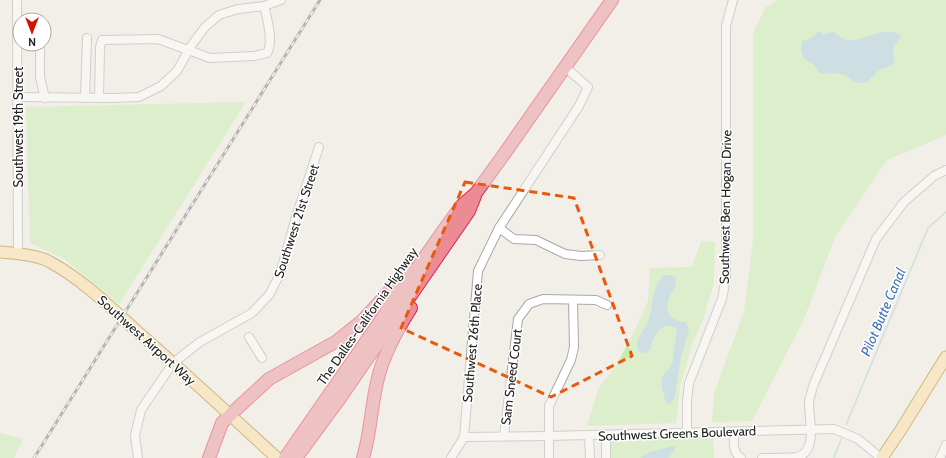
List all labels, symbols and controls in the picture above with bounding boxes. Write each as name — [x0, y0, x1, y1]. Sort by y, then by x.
north arrow — [12, 12, 52, 52]
text: N — [28, 35, 36, 49]
street label: Southwest 19th Street — [10, 66, 26, 187]
street label: Southwest Ben Hogan Drive — [716, 129, 734, 284]
street label: Southwest 21st Street — [270, 161, 322, 280]
street label: The Dalles-California Highway — [313, 244, 421, 388]
water label: Pilot Butte Canal — [856, 265, 910, 359]
street label: Southwest 26th Place — [459, 283, 485, 403]
street label: Southwest Airport Way — [95, 292, 200, 389]
street label: Sam Sneed Court — [497, 327, 525, 426]
street label: Southwest Greens Boulevard — [598, 422, 756, 444]

